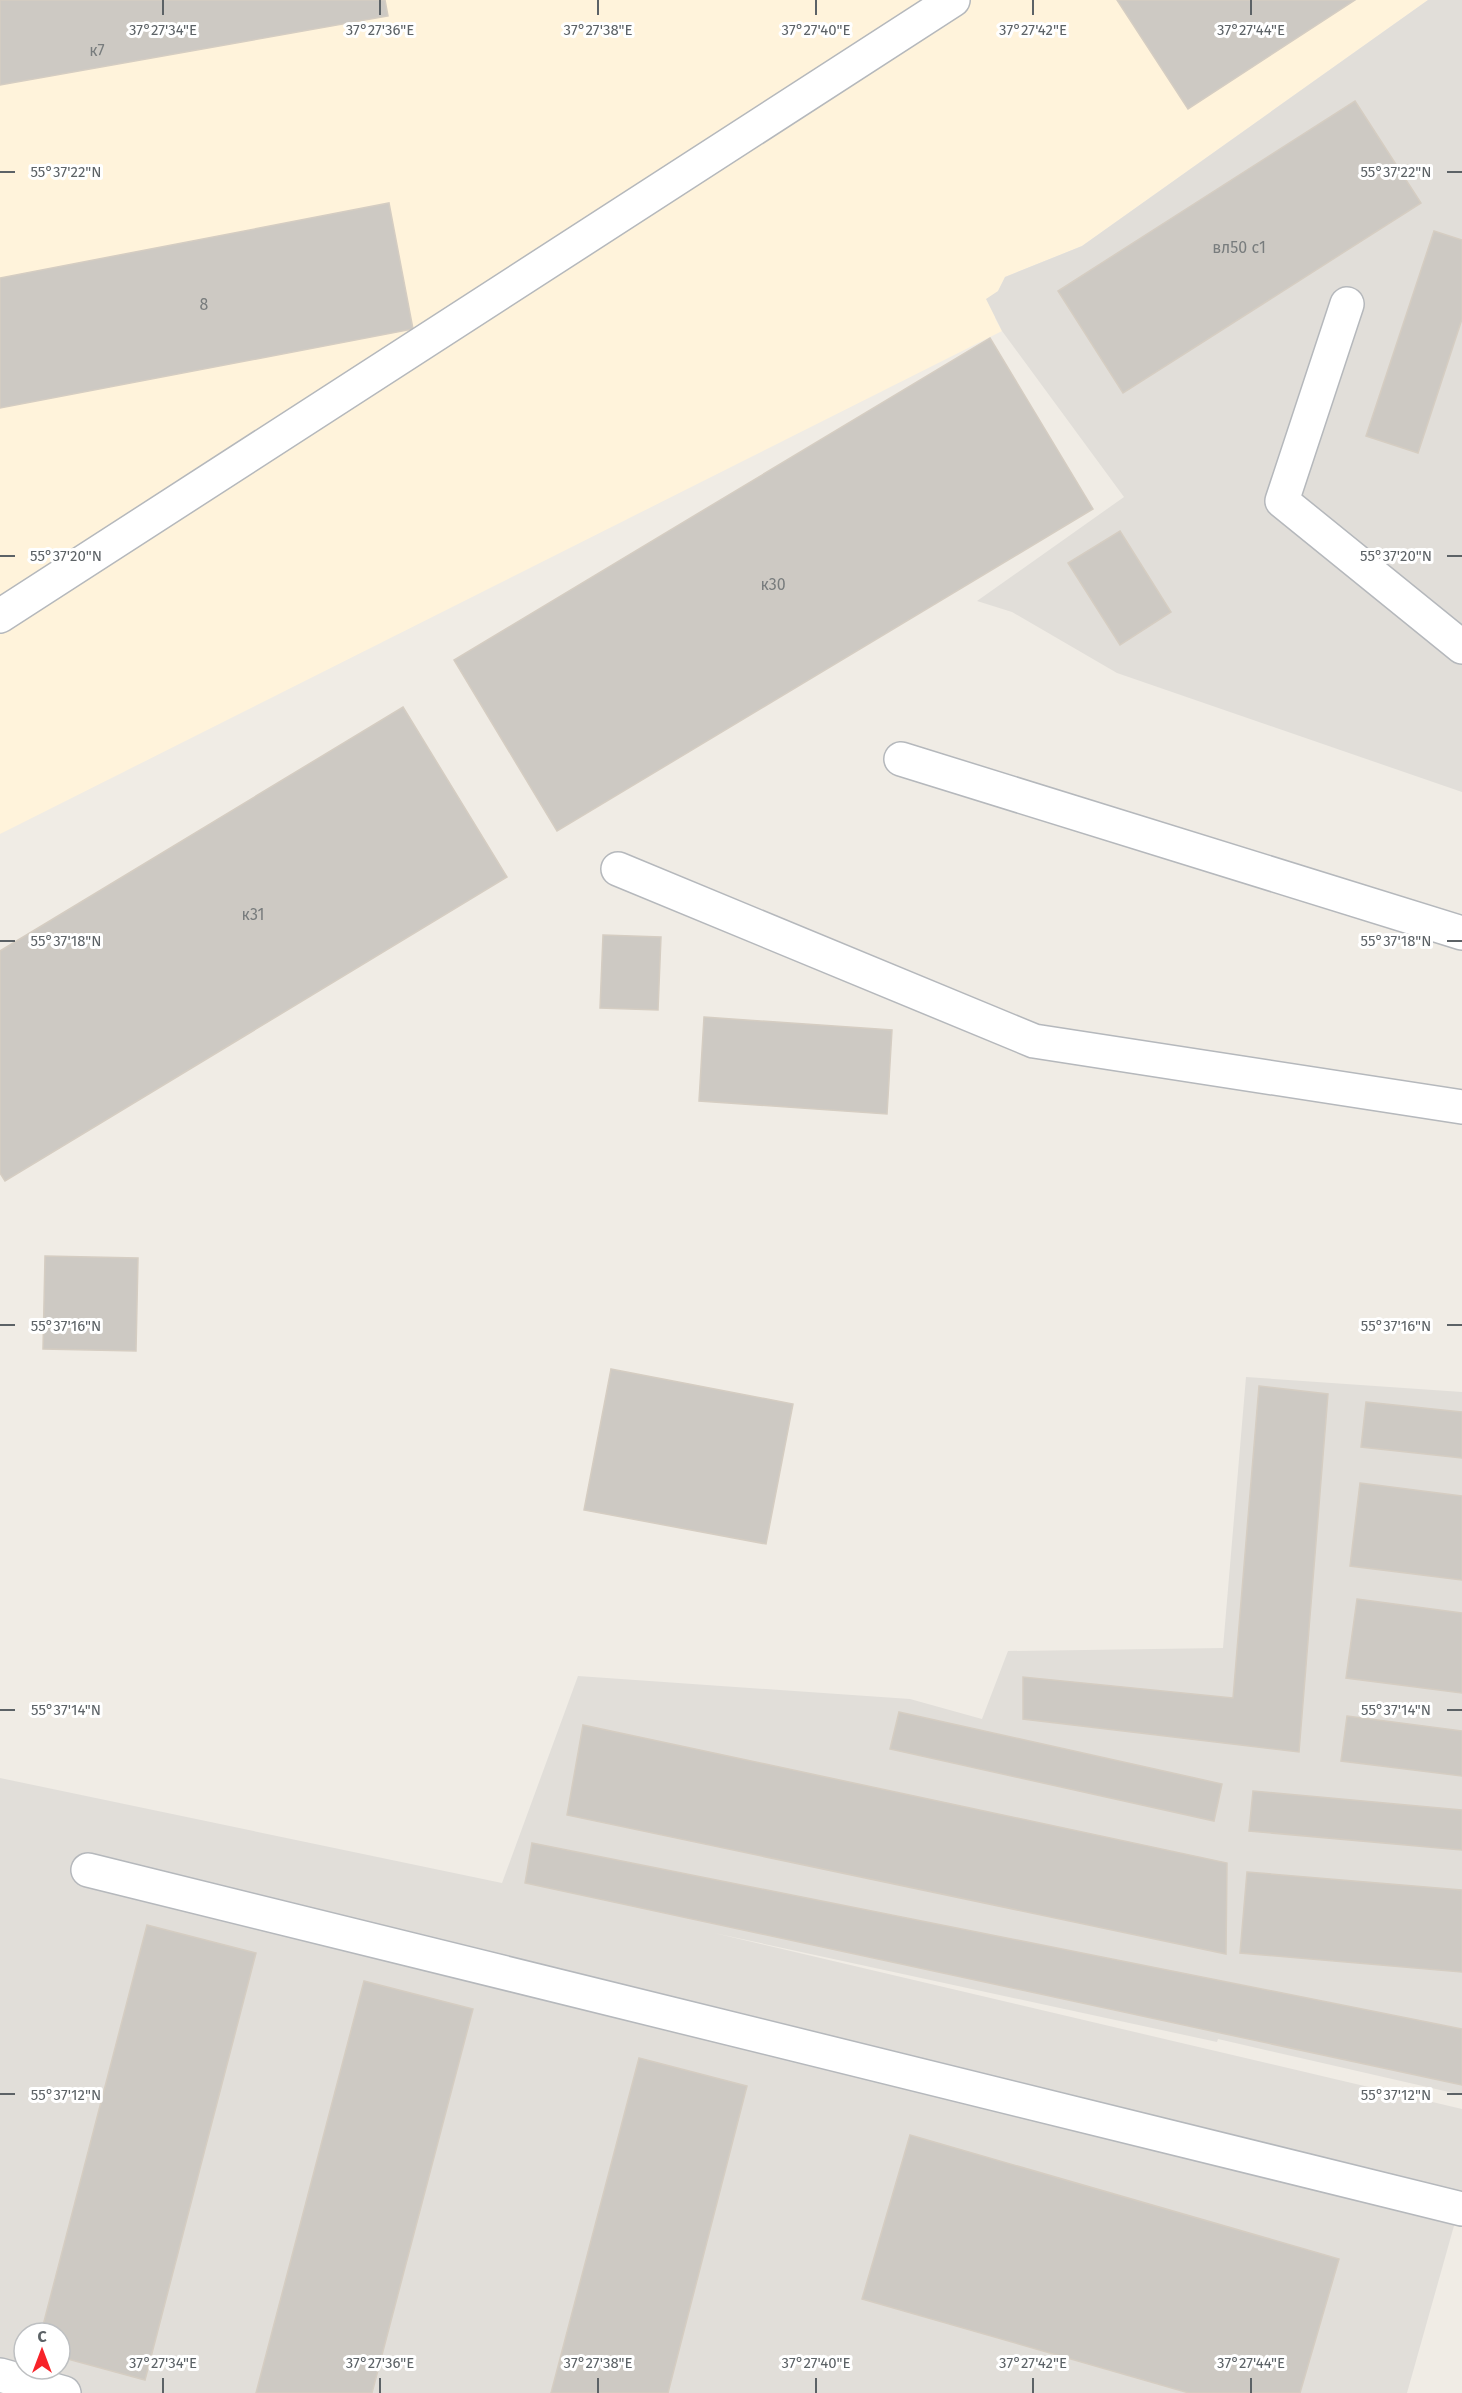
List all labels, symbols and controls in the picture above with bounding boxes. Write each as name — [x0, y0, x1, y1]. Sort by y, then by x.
text: 37°27'34"E — [129, 21, 197, 39]
text: 37°27'36"E — [346, 21, 414, 39]
text: 37°27'38"E — [564, 21, 632, 39]
text: 37°27'40"E — [781, 21, 851, 39]
text: 37°27'42"E — [999, 21, 1067, 39]
text: 37°27'44"E — [1217, 21, 1285, 39]
house number: к7 — [89, 41, 105, 60]
text: 55°37'22"N — [30, 163, 102, 181]
text: 55°37'22"N — [1360, 163, 1432, 181]
house number: вл50 с1 — [1212, 238, 1266, 257]
house number: 8 — [200, 295, 209, 314]
text: 55°37'20"N — [30, 547, 102, 565]
text: 55°37'20"N — [1360, 547, 1432, 565]
house number: к30 — [760, 575, 786, 594]
house number: к31 — [242, 905, 264, 924]
text: 55°37'18"N — [31, 932, 101, 950]
text: 55°37'18"N — [1361, 932, 1431, 950]
text: 55°37'16"N — [31, 1317, 101, 1335]
text: 55°37'16"N — [1361, 1317, 1431, 1335]
text: 55°37'14"N — [31, 1701, 101, 1719]
text: 55°37'14"N — [1361, 1701, 1431, 1719]
text: 55°37'12"N — [31, 2086, 101, 2104]
text: 55°37'12"N — [1361, 2086, 1431, 2104]
north arrow — [12, 2321, 72, 2381]
text: С — [37, 2327, 47, 2346]
text: 37°27'34"E — [129, 2354, 197, 2372]
text: 37°27'36"E — [346, 2354, 414, 2372]
text: 37°27'38"E — [564, 2354, 632, 2372]
text: 37°27'40"E — [781, 2354, 851, 2372]
text: 37°27'42"E — [999, 2354, 1067, 2372]
text: 37°27'44"E — [1217, 2354, 1285, 2372]

